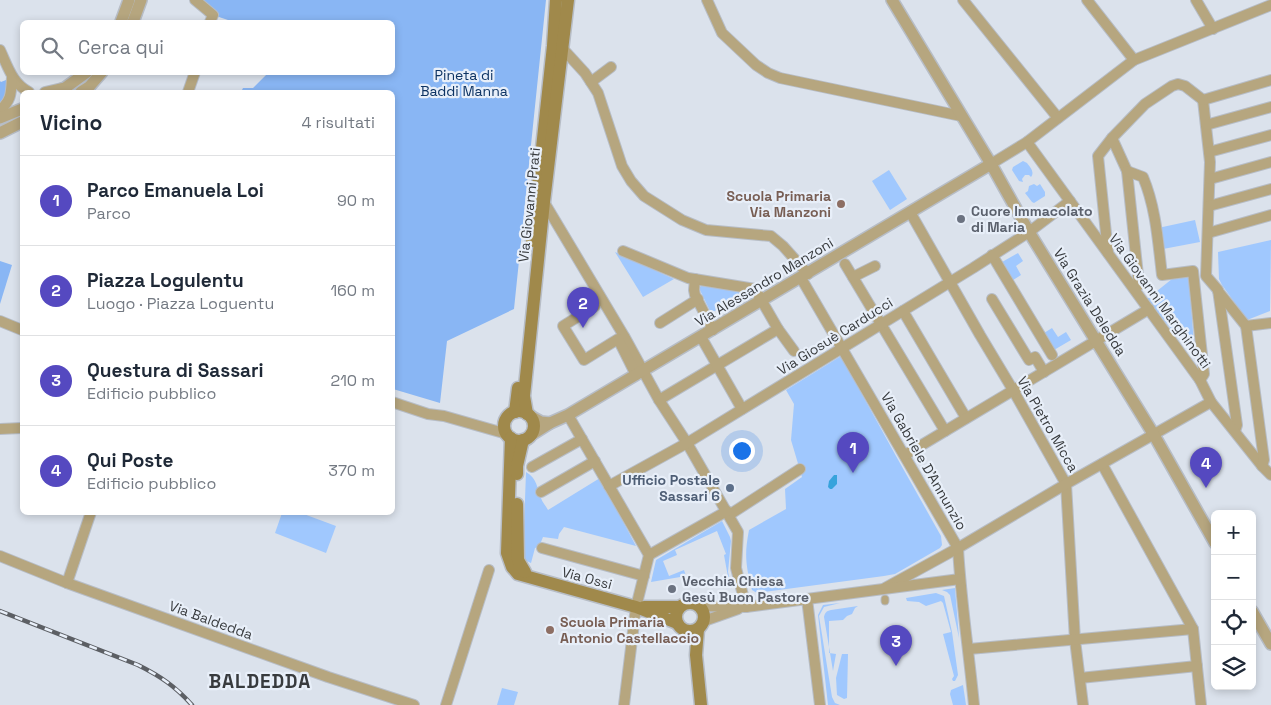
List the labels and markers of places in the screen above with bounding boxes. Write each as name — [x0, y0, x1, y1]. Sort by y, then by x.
place label: Scuola Primaria Via Manzoni — [727, 187, 831, 221]
marker: Scuola Primaria Via Manzoni — [835, 198, 847, 210]
place label: Cuore Immacolato di Maria — [971, 202, 1092, 236]
marker: Cuore Immacolato di Maria — [955, 213, 967, 225]
pin: 2 — [567, 287, 599, 328]
pin: 1 — [837, 432, 869, 473]
pin: 4 — [1190, 447, 1222, 488]
place label: Ufficio Postale Sassari 6 — [622, 471, 720, 505]
marker: Ufficio Postale Sassari 6 — [724, 482, 736, 494]
place label: Vecchia Chiesa Gesù Buon Pastore — [682, 572, 809, 606]
marker: Vecchia Chiesa Gesù Buon Pastore — [666, 583, 678, 595]
place label: Scuola Primaria Antonio Castellaccio — [560, 613, 699, 647]
marker: Scuola Primaria Antonio Castellaccio — [544, 624, 556, 636]
pin: 3 — [880, 625, 912, 666]

